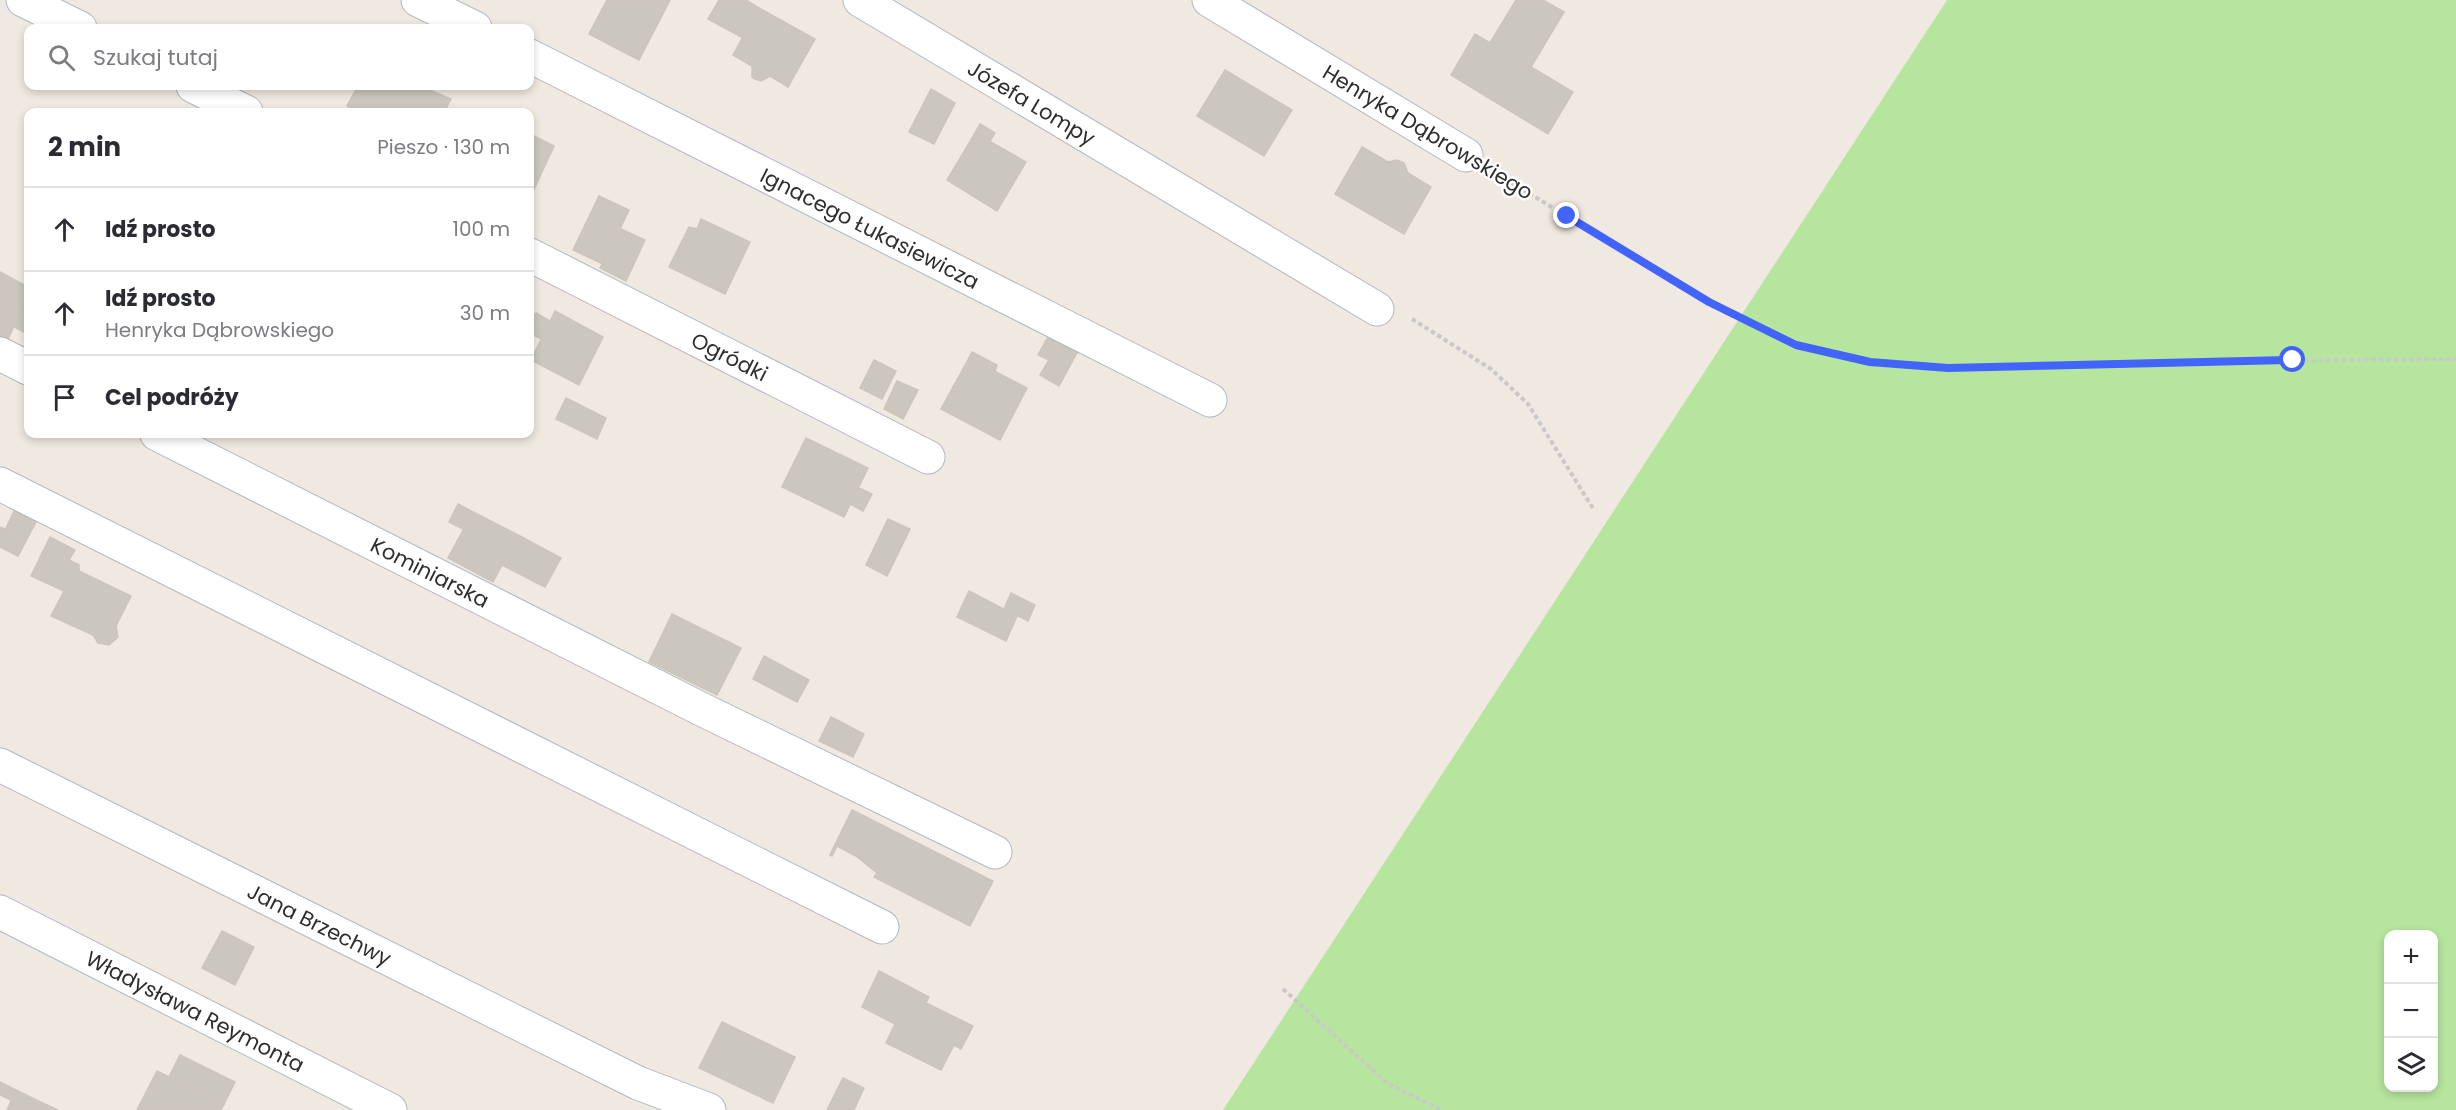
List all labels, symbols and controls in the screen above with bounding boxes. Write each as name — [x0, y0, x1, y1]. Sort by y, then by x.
search box — [24, 24, 534, 90]
icon: search — [45, 41, 78, 74]
text: Szukaj tutaj — [93, 42, 218, 73]
street label: Józefa Lompy — [962, 53, 1101, 152]
street label: Henryka Dąbrowskiego — [1317, 58, 1539, 206]
text: 2 min — [48, 129, 121, 165]
text: Pieszo · 130 m — [377, 133, 510, 161]
street label: Ignacego Łukasiewicza — [756, 160, 984, 296]
route end — [1553, 202, 1579, 228]
icon: ahead — [48, 213, 81, 246]
text: Idź prosto — [105, 214, 216, 245]
text: 100 m — [453, 215, 510, 243]
text: Idź prosto — [105, 283, 216, 314]
icon: ahead — [48, 297, 81, 330]
text: 30 m — [460, 299, 510, 327]
text: Henryka Dąbrowskiego — [105, 316, 334, 344]
street label: Ogródki — [687, 325, 773, 388]
route start — [2279, 346, 2305, 372]
icon: arrive — [48, 381, 81, 414]
text: Cel podróży — [105, 382, 239, 413]
street label: Kominiarska — [366, 530, 494, 614]
street label: Jana Brzechwy — [243, 876, 396, 972]
map controls — [2384, 930, 2438, 1092]
button: + — [2384, 930, 2438, 984]
street label: Władysława Reymonta — [81, 944, 310, 1079]
button: − — [2384, 984, 2438, 1038]
button: layers — [2384, 1038, 2438, 1092]

